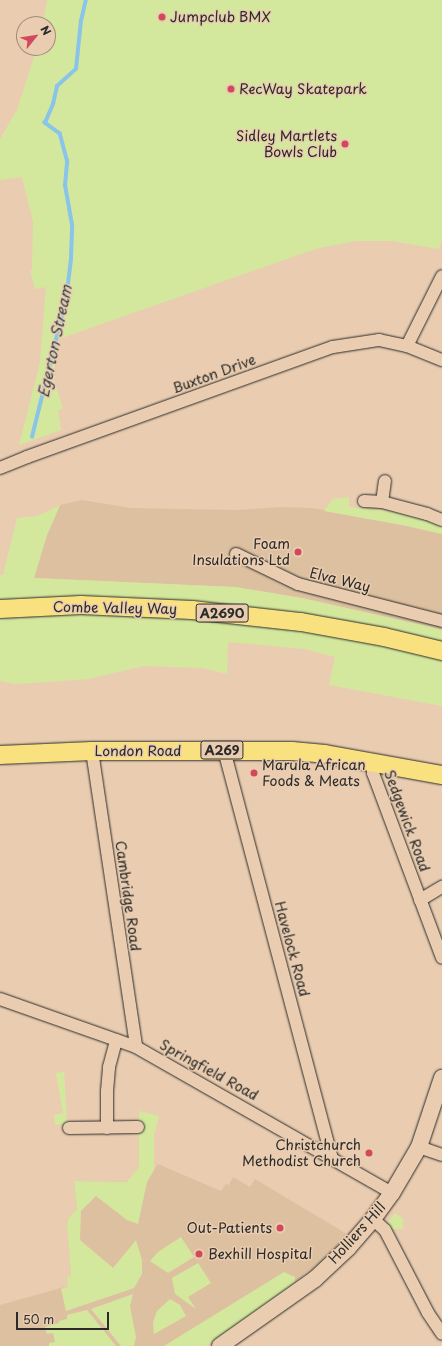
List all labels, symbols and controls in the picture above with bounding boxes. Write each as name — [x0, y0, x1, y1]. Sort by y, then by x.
place label: Jumpclub BMX — [170, 9, 270, 25]
marker: Jumpclub BMX — [157, 12, 167, 22]
north arrow — [16, 16, 56, 56]
text: N — [36, 22, 56, 38]
place label: RecWay Skatepark — [239, 81, 367, 97]
marker: RecWay Skatepark — [226, 84, 236, 94]
place label: Sidley Martlets Bowls Club — [235, 128, 337, 160]
marker: Sidley Martlets Bowls Club — [340, 139, 350, 149]
water label: Egerton Stream — [33, 283, 75, 399]
street label: Buxton Drive — [170, 351, 258, 397]
place label: Foam Insulations Ltd — [192, 536, 290, 568]
marker: Foam Insulations Ltd — [293, 547, 303, 557]
street label: Elva Way — [308, 564, 372, 596]
street label: Combe Valley Way — [52, 599, 178, 617]
road number: A2690 — [195, 602, 249, 624]
road number: A269 — [200, 739, 244, 761]
street label: London Road — [95, 743, 181, 759]
place label: Marula African Foods & Meats — [262, 757, 365, 790]
street label: Sedgewick Road — [381, 767, 433, 875]
marker: Marula African Foods & Meats — [249, 768, 259, 778]
street label: Cambridge Road — [112, 840, 144, 952]
street label: Havelock Road — [271, 899, 313, 999]
street label: Springfield Road — [157, 1036, 261, 1104]
place label: Christchurch Methodist Church — [242, 1137, 361, 1170]
marker: Christchurch Methodist Church — [364, 1148, 374, 1158]
street label: Holliers Hill — [325, 1199, 389, 1267]
place label: Out-Patients — [186, 1220, 272, 1236]
marker: Out-Patients — [275, 1223, 285, 1233]
place label: Bexhill Hospital — [208, 1246, 313, 1262]
marker: Bexhill Hospital — [193, 1248, 205, 1260]
scale bar — [18, 1304, 111, 1330]
text: 50 m — [23, 1310, 54, 1328]

